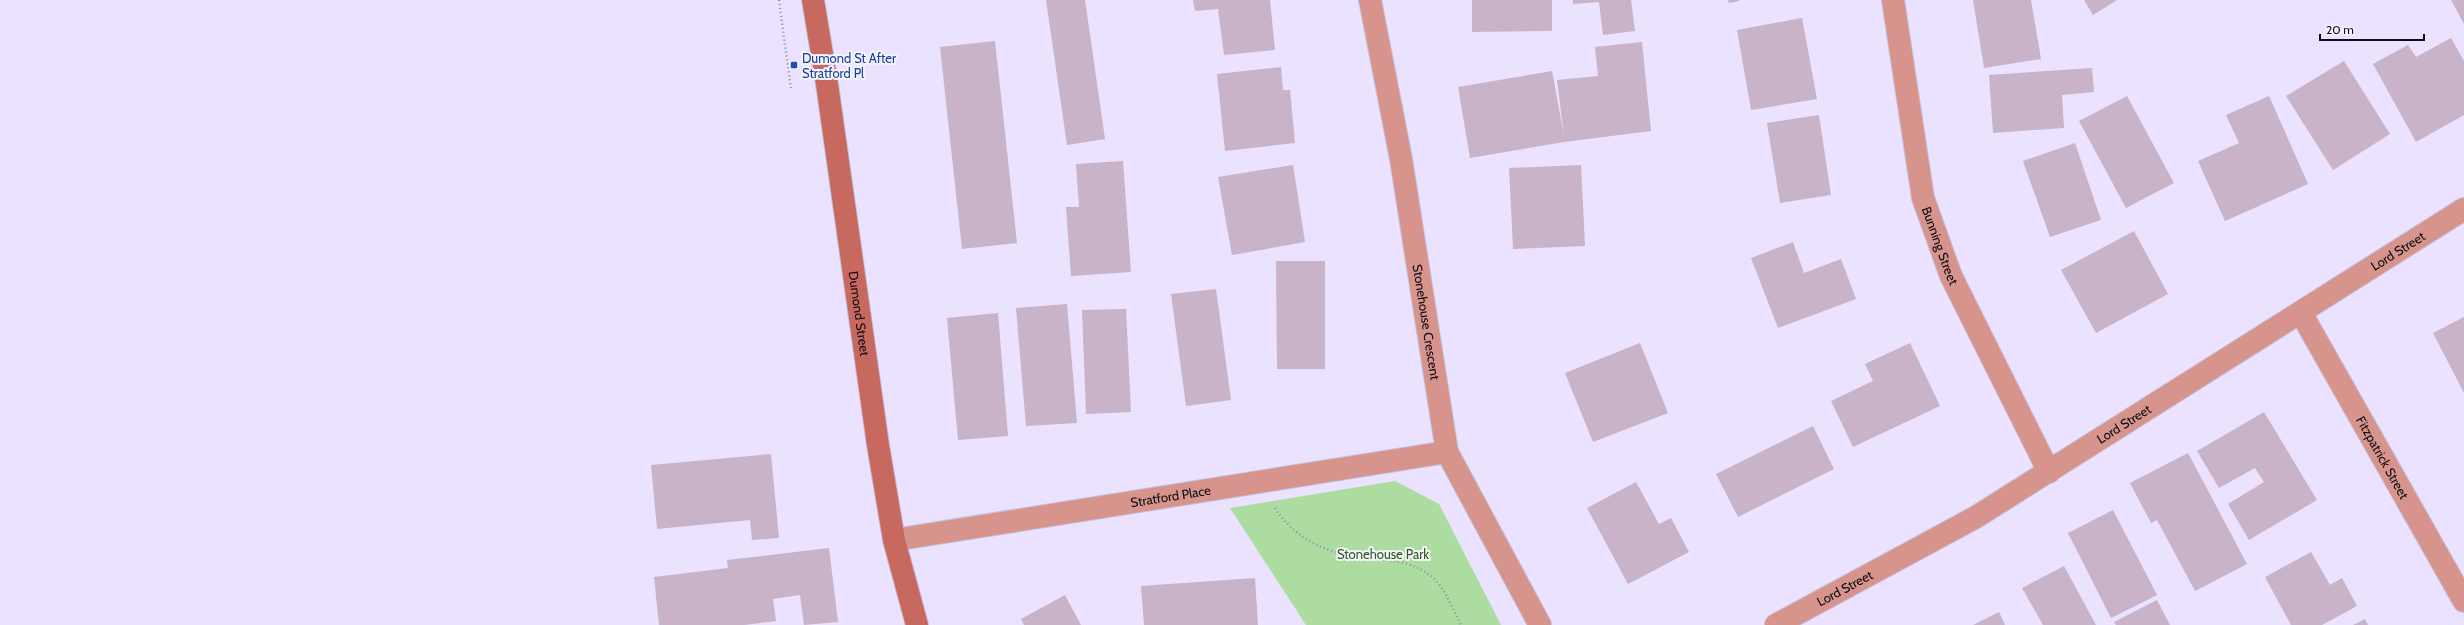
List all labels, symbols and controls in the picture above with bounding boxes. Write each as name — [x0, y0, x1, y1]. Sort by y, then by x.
scale bar — [2320, 16, 2424, 42]
text: 20 m — [2326, 22, 2354, 37]
place label: Dumond St After Stratford Pl — [802, 50, 897, 81]
marker: Dumond St After Stratford Pl — [789, 60, 799, 70]
street label: Bunning Street — [1919, 204, 1962, 288]
street label: Lord Street — [2368, 227, 2428, 274]
street label: Stonehouse Crescent — [1410, 263, 1444, 382]
street label: Dumond Street — [846, 270, 873, 358]
street label: Lord Street — [2094, 400, 2154, 447]
street label: Fitzpatrick Street — [2353, 413, 2413, 502]
street label: Stratford Place — [1129, 482, 1212, 510]
park label: Stonehouse Park — [1337, 546, 1429, 562]
street label: Lord Street — [1814, 566, 1876, 609]

